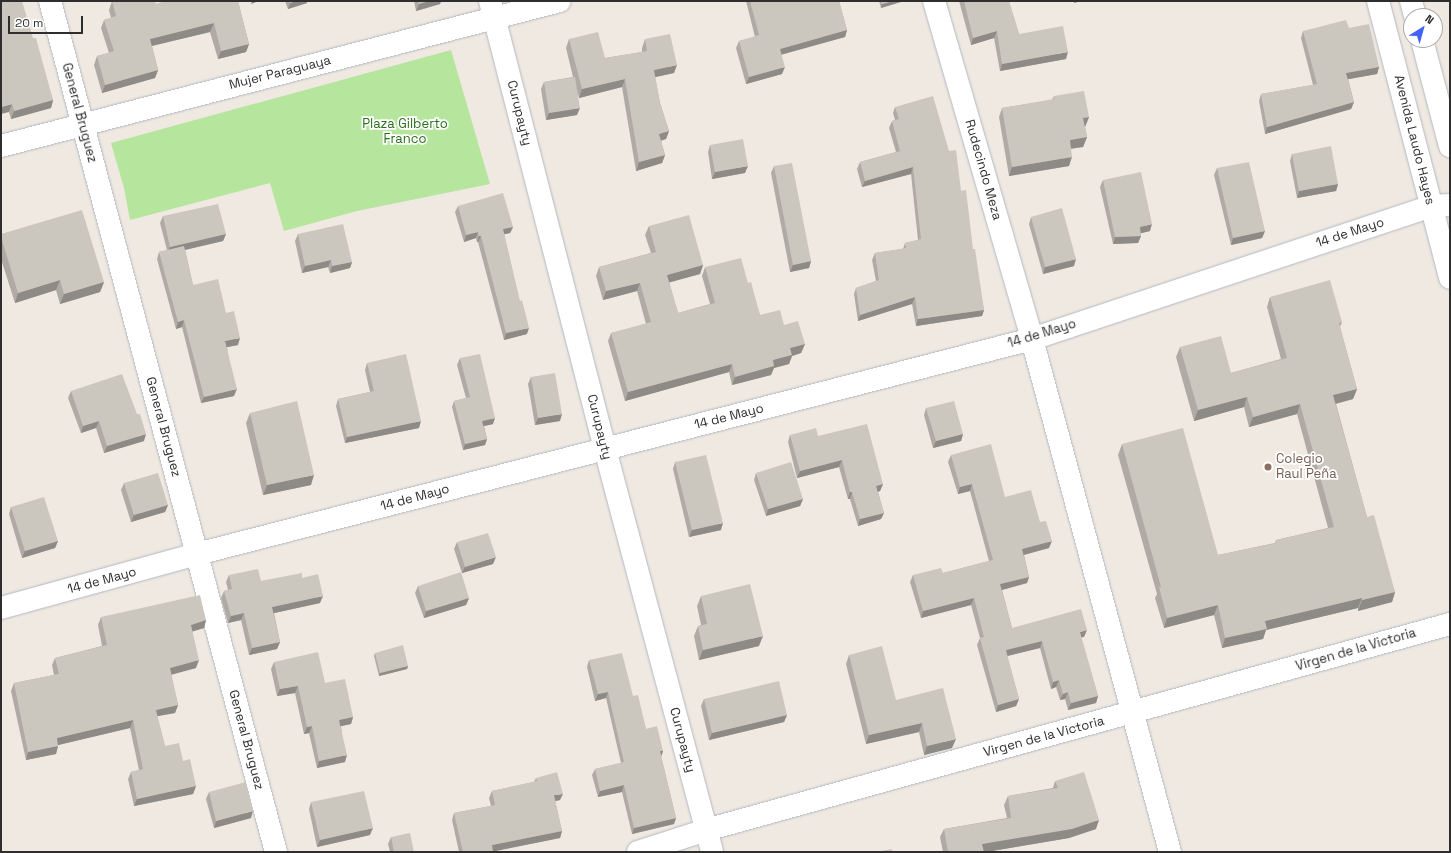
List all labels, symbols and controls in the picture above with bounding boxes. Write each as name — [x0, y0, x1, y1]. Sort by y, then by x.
scale bar — [10, 8, 85, 34]
north arrow — [1403, 8, 1443, 48]
text: N — [1422, 11, 1437, 27]
text: 20 m — [15, 15, 43, 31]
street label: Mujer Paraguaya — [227, 53, 333, 93]
street label: General Bruguez — [58, 61, 100, 165]
street label: Avenida Laudo Hayes — [1390, 73, 1438, 207]
street label: Curupayty — [503, 79, 535, 147]
park label: Plaza Gilberto Franco — [362, 117, 448, 148]
street label: Rudecindo Meza — [961, 118, 1005, 222]
street label: 14 de Mayo — [1314, 215, 1386, 251]
street label: 14 de Mayo — [1006, 316, 1078, 352]
street label: General Bruguez — [142, 375, 184, 479]
street label: Curupayty — [583, 393, 615, 461]
street label: 14 de Mayo — [693, 401, 765, 433]
place label: Colegio Raul Peña — [1276, 452, 1337, 483]
marker: Colegio Raul Peña — [1263, 462, 1273, 472]
street label: 14 de Mayo — [379, 481, 451, 515]
street label: 14 de Mayo — [66, 564, 138, 598]
street label: Virgen de la Victoria — [1294, 625, 1418, 675]
street label: General Bruguez — [225, 688, 267, 792]
street label: Curupayty — [666, 706, 698, 774]
street label: Virgen de la Victoria — [982, 713, 1106, 761]

